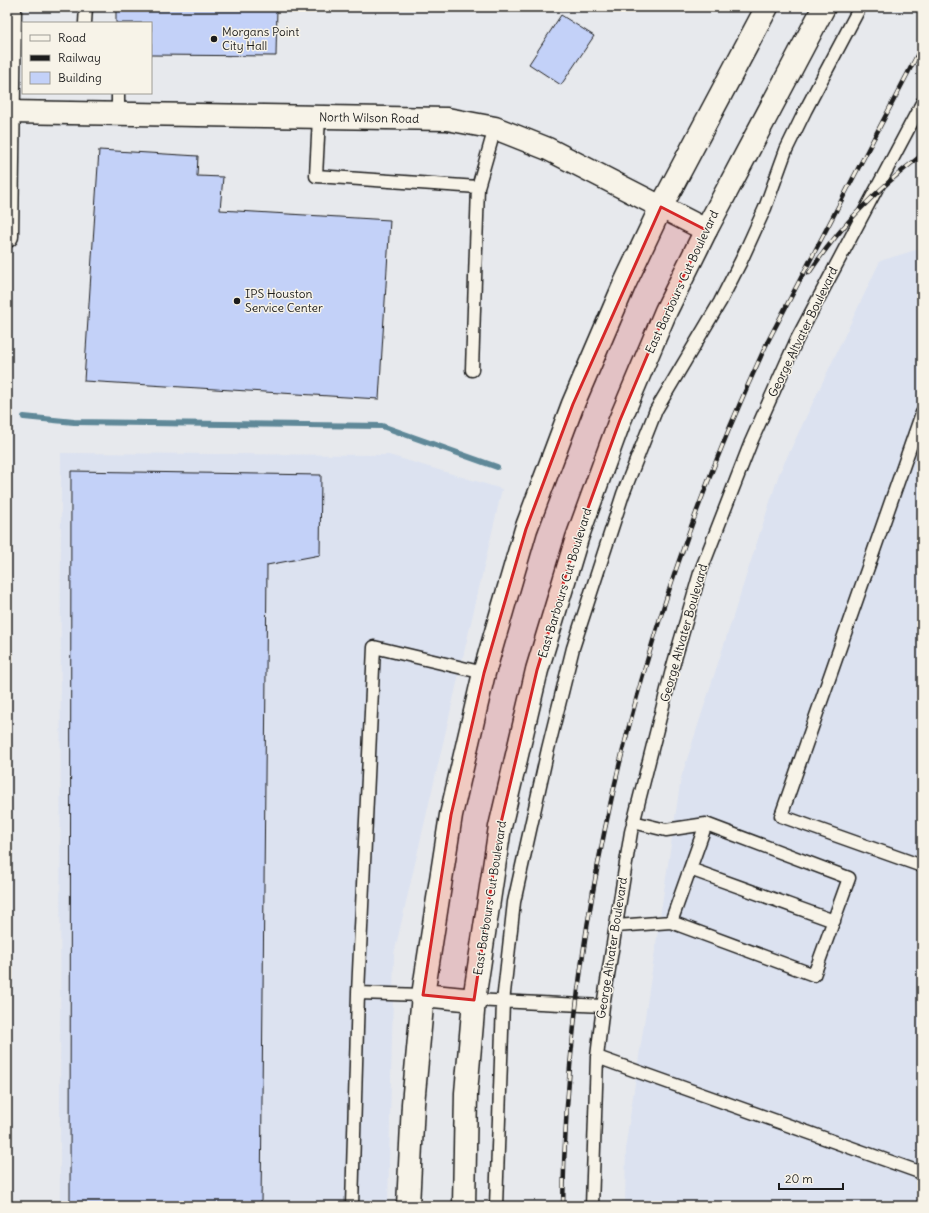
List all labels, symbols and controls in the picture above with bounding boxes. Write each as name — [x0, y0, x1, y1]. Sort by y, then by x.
legend — [22, 22, 152, 94]
place label: Morgans Point City Hall — [222, 24, 299, 53]
text: Road — [58, 30, 86, 45]
marker: Morgans Point City Hall — [209, 34, 219, 44]
text: Railway — [58, 50, 101, 65]
text: Building — [58, 70, 102, 85]
street label: North Wilson Road — [319, 109, 419, 126]
street label: East Barbours Cut Boulevard — [642, 208, 721, 356]
street label: George Altvater Boulevard — [764, 264, 841, 399]
place label: IPS Houston Service Center — [245, 286, 323, 315]
marker: IPS Houston Service Center — [232, 296, 242, 306]
street label: East Barbours Cut Boulevard — [535, 506, 595, 660]
street label: George Altvater Boulevard — [657, 562, 710, 704]
street label: East Barbours Cut Boulevard — [470, 820, 509, 976]
street label: George Altvater Boulevard — [593, 876, 630, 1020]
scale bar — [779, 1165, 843, 1191]
text: 20 m — [785, 1171, 813, 1186]

